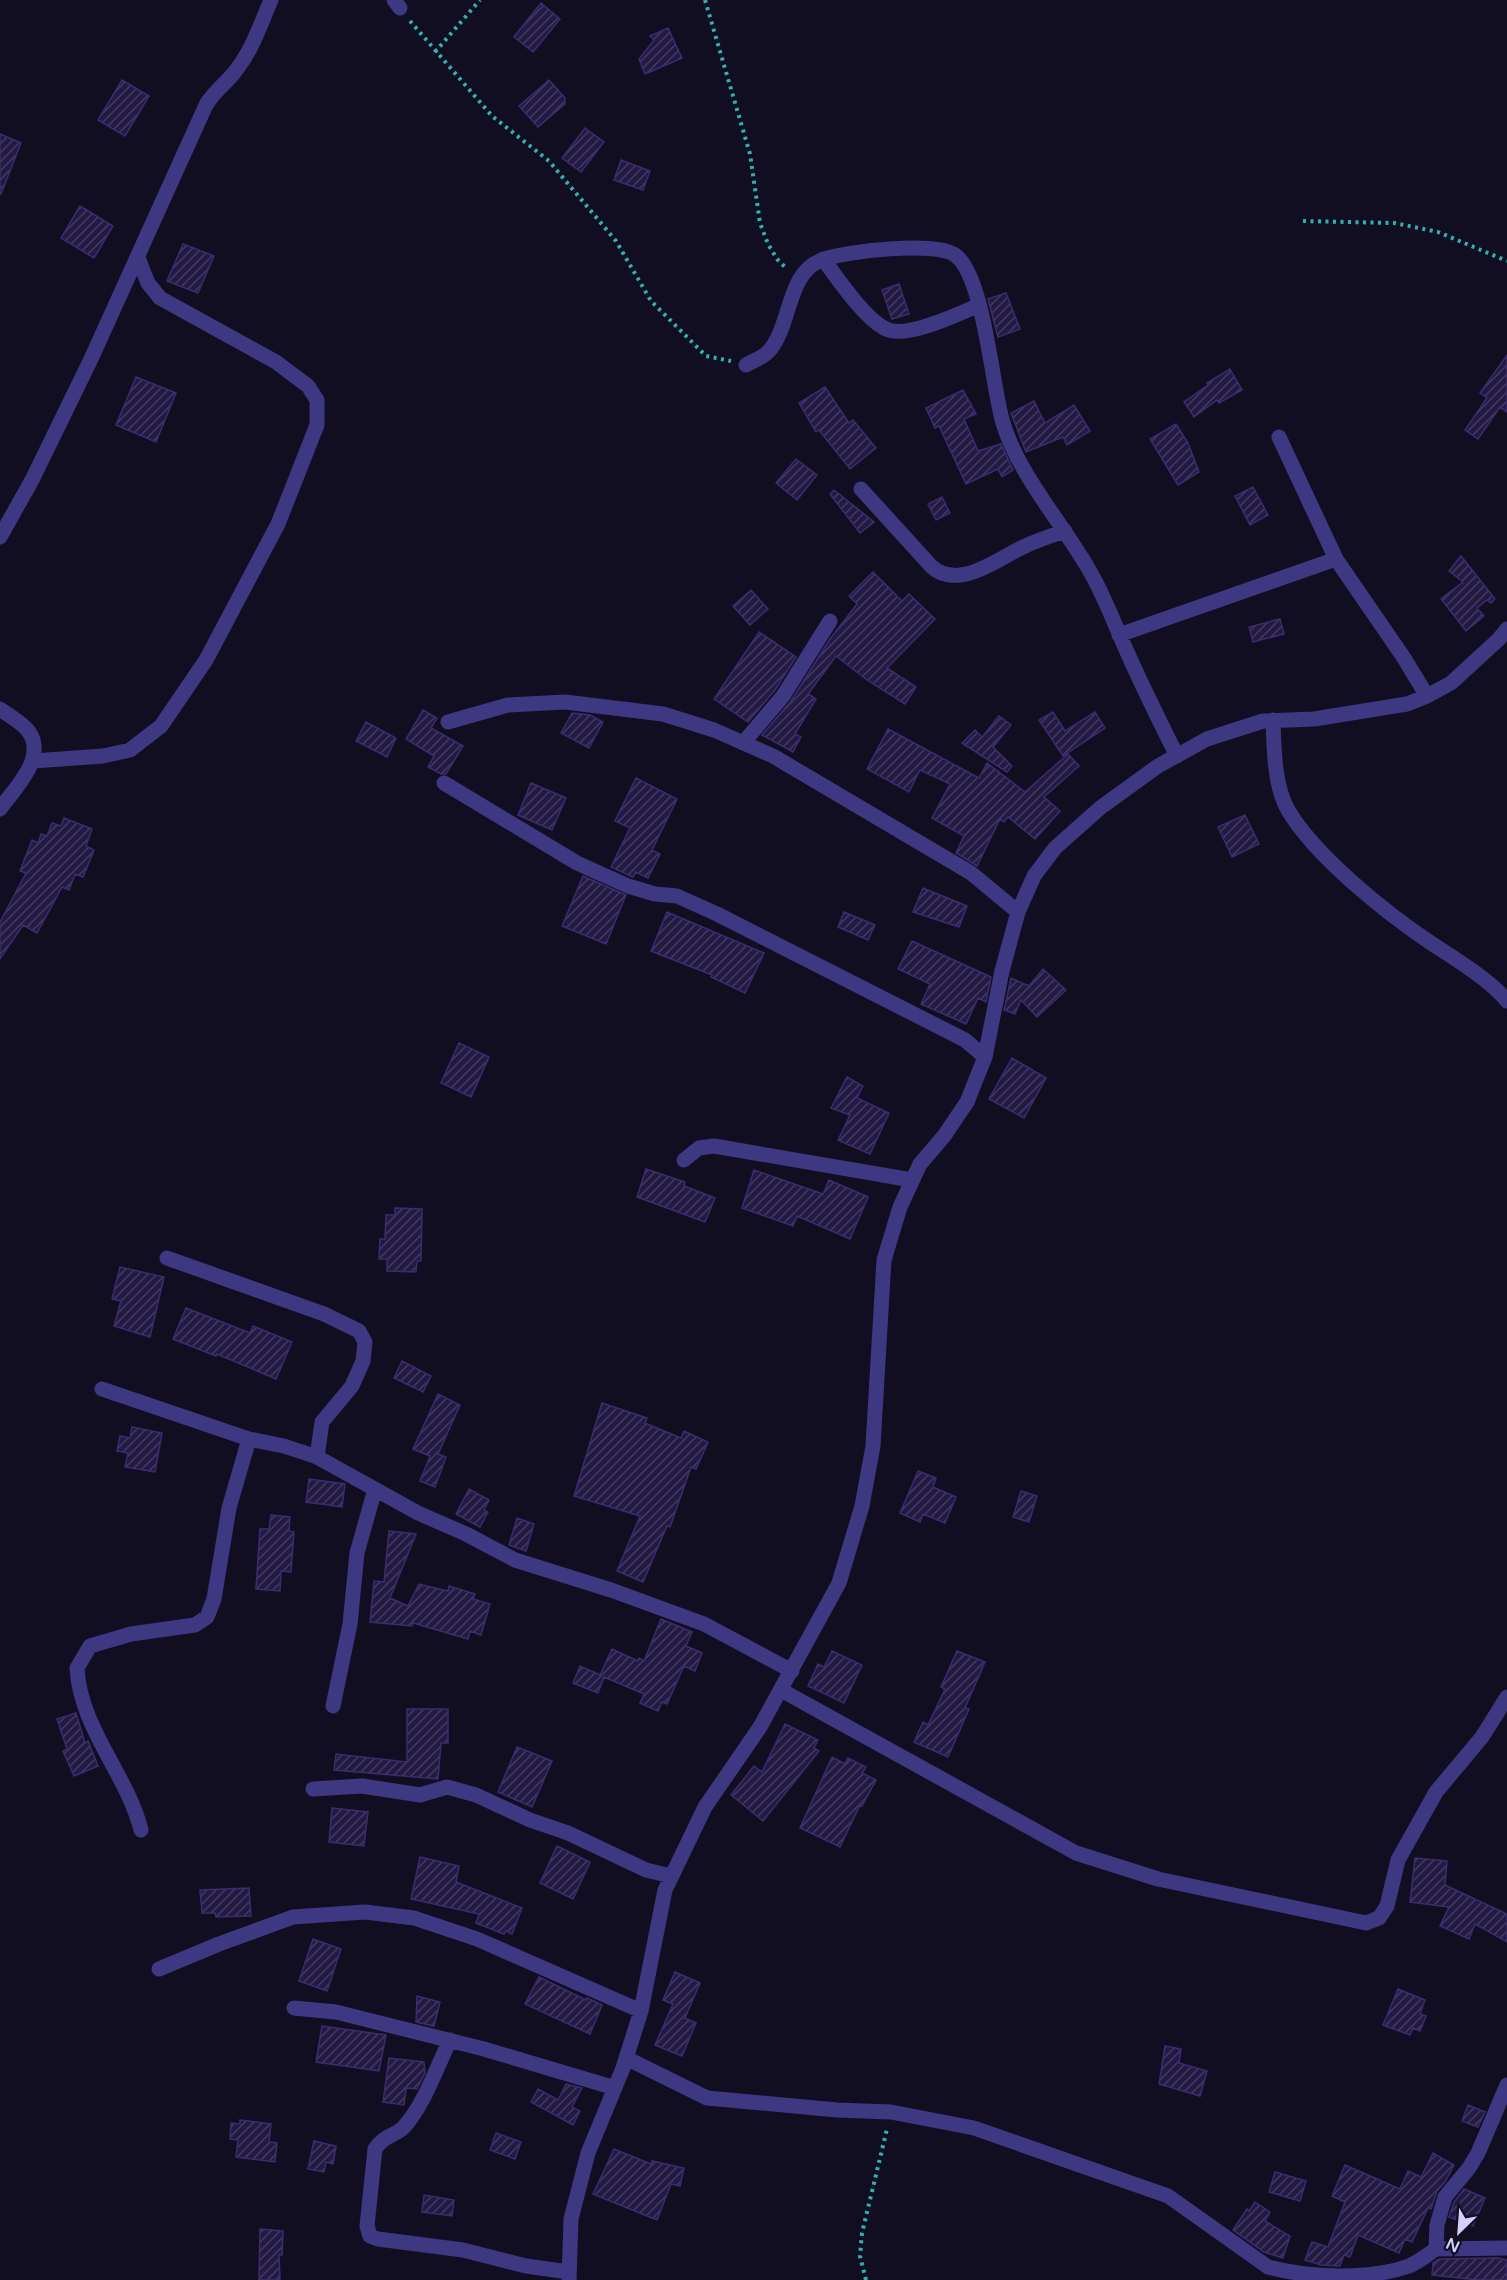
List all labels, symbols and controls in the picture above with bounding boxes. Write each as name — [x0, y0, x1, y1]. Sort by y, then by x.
north arrow — [1429, 2202, 1489, 2262]
text: N — [1443, 2233, 1463, 2256]

